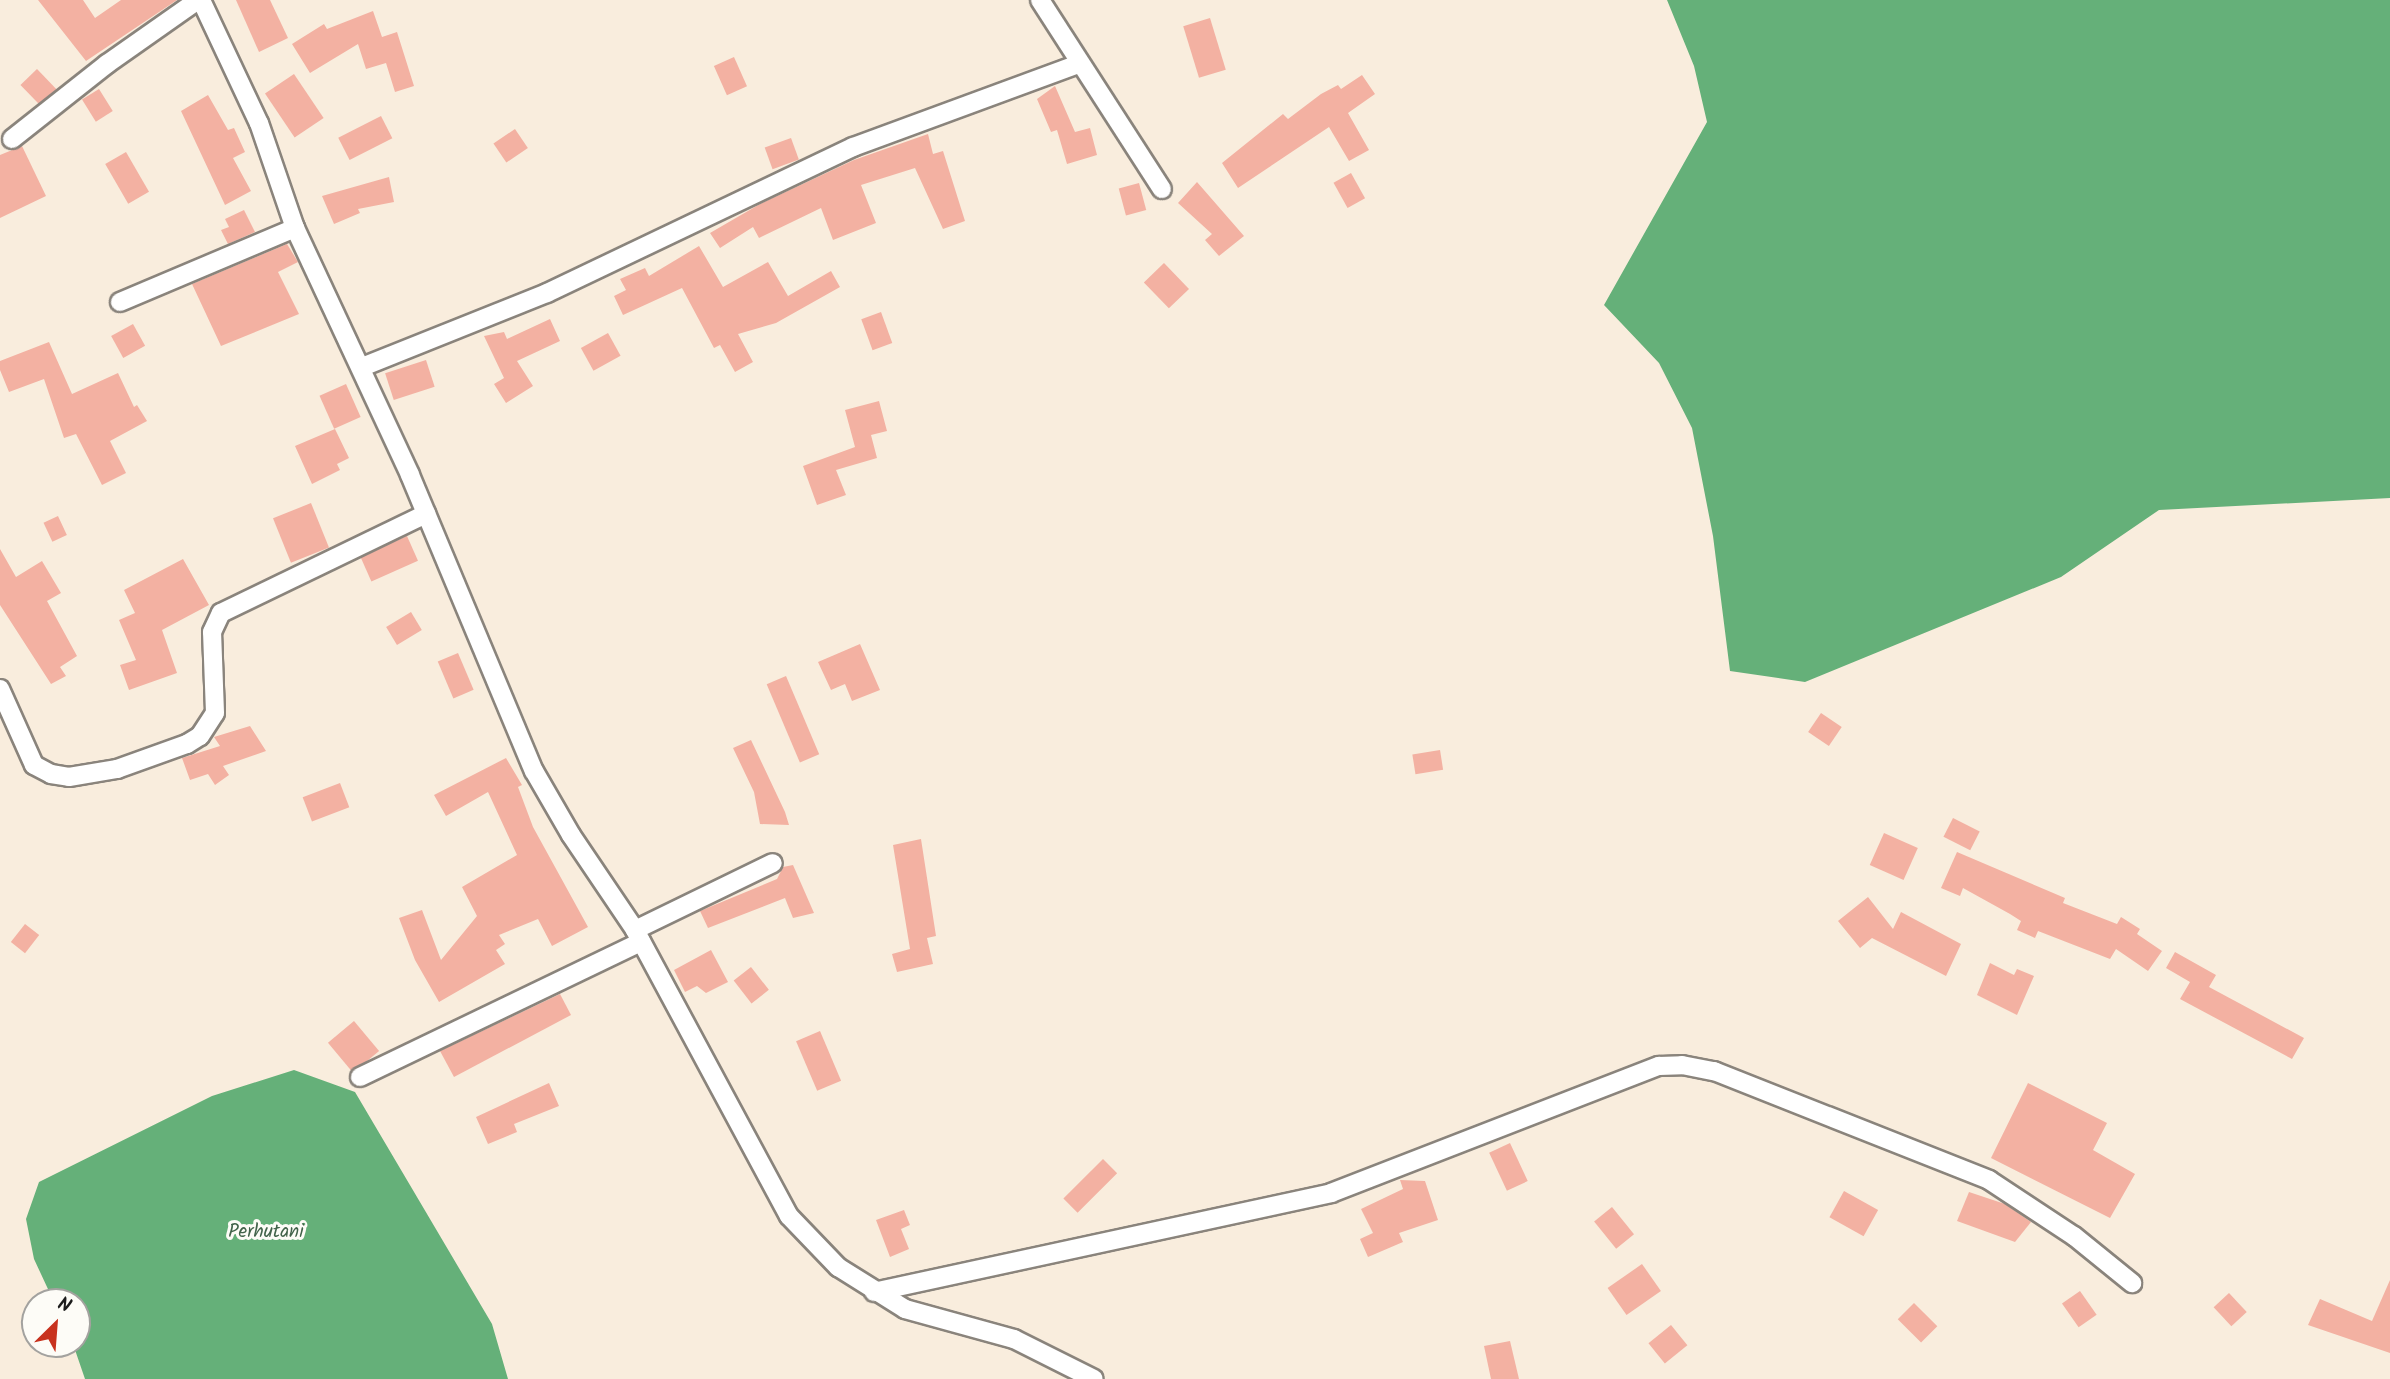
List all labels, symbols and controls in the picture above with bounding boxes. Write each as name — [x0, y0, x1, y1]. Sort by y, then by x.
park label: Perhutani — [228, 1222, 304, 1244]
north arrow — [21, 1288, 91, 1358]
text: N — [52, 1290, 76, 1322]

